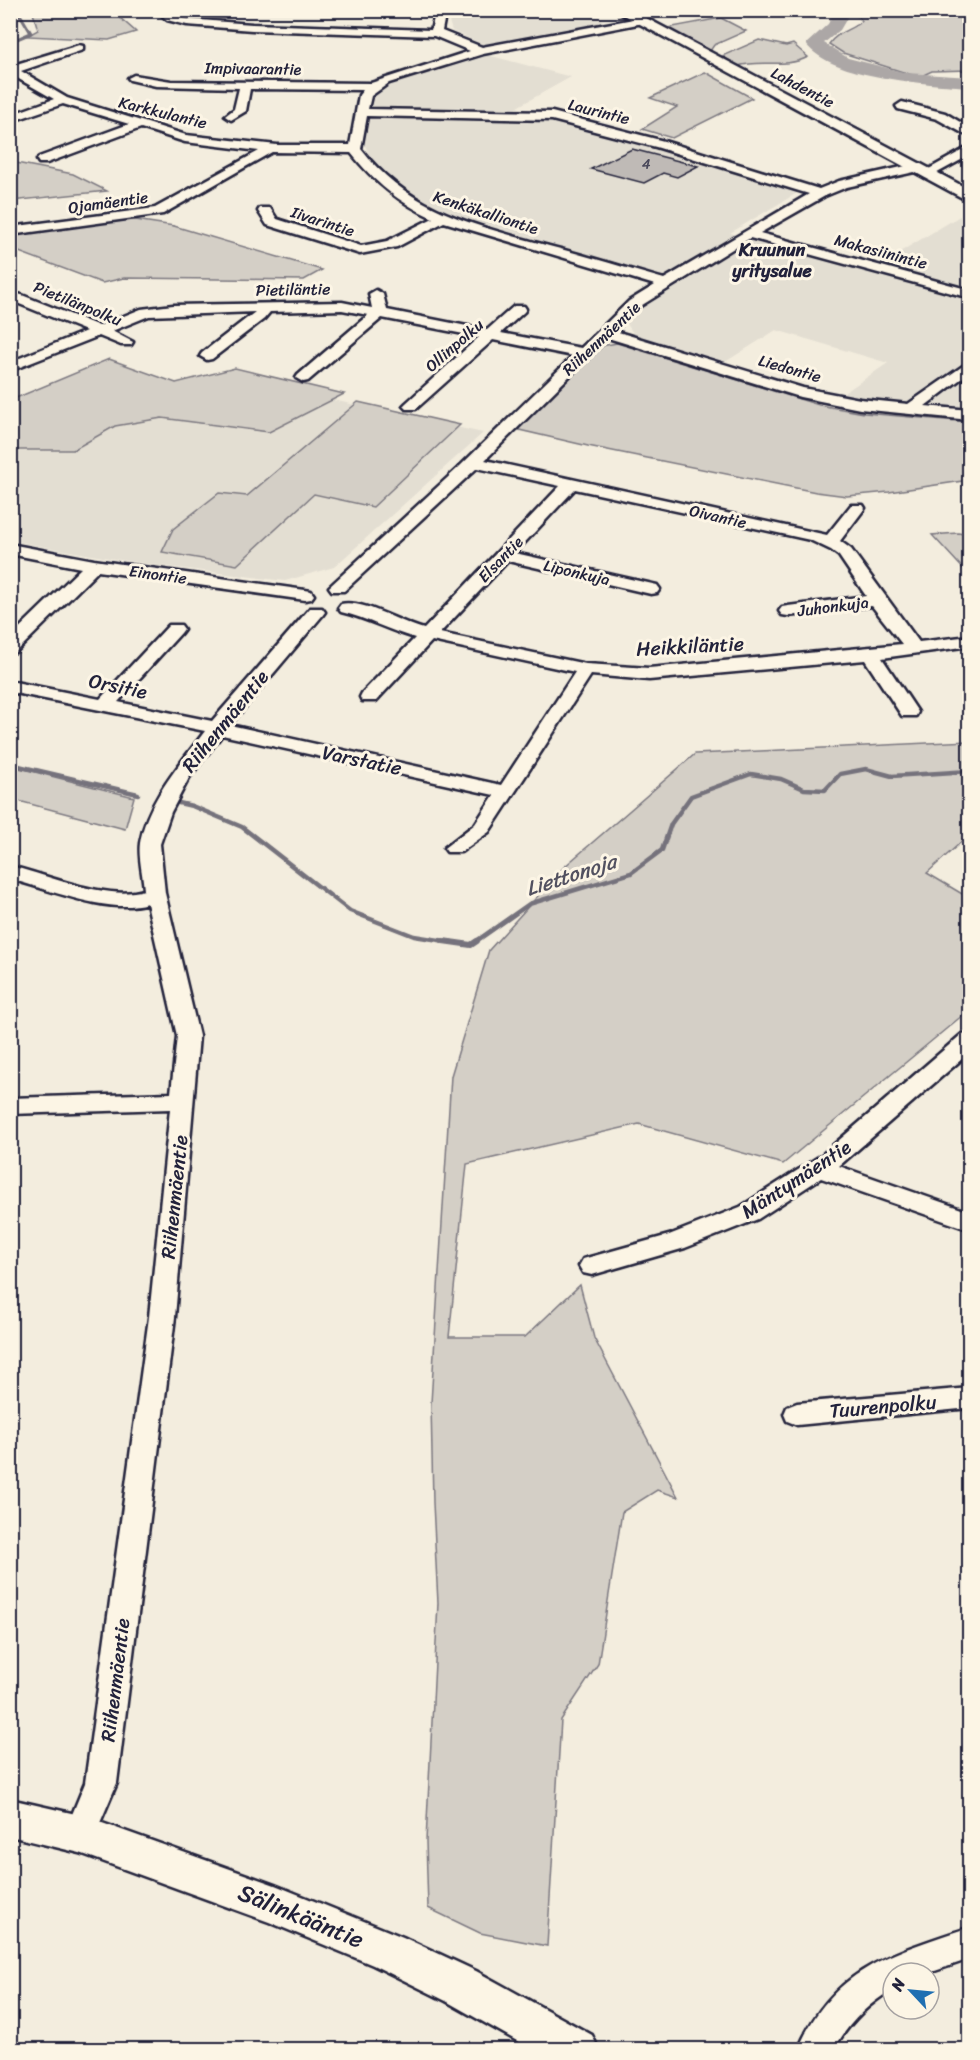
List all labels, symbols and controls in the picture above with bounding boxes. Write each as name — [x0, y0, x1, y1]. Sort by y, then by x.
street label: Impivaarantie — [203, 53, 302, 84]
street label: Lahdentie — [766, 58, 840, 116]
street label: Karkkulantie — [116, 88, 210, 137]
street label: Laurintie — [565, 90, 633, 133]
house number: 4 — [642, 152, 651, 177]
street label: Kenkäkalliontie — [429, 182, 542, 243]
street label: Ojamäentie — [66, 183, 150, 222]
street label: Iivarintie — [286, 197, 358, 245]
street label: Makasiinintie — [831, 225, 931, 278]
district label: Kruunun yritysalue — [731, 234, 813, 287]
street label: Pietilänpolku — [29, 273, 127, 335]
street label: Pietiläntie — [255, 274, 331, 305]
street label: Riihenmäentie — [555, 294, 648, 383]
street label: Ollinpolku — [418, 311, 491, 380]
street label: Liedontie — [755, 346, 825, 391]
street label: Oivantie — [686, 496, 749, 537]
street label: Elsantie — [470, 529, 531, 590]
street label: Liponkuja — [541, 551, 613, 594]
street label: Einontie — [127, 556, 189, 593]
street label: Juhonkuja — [795, 588, 870, 625]
street label: Heikkiläntie — [635, 626, 745, 667]
street label: Riihenmäentie — [173, 662, 278, 781]
street label: Orsitie — [85, 663, 151, 710]
street label: Varstatie — [319, 735, 405, 786]
water label: Liettonoja — [521, 842, 624, 907]
street label: Mäntymäentie — [734, 1130, 859, 1228]
street label: Riihenmäentie — [151, 1133, 198, 1261]
street label: Tuurenpolku — [828, 1384, 938, 1429]
street label: Riihenmäentie — [91, 1616, 140, 1744]
street label: Sälinkääntie — [232, 1872, 370, 1960]
north arrow — [881, 1961, 941, 2021]
text: N — [882, 1972, 914, 1997]

